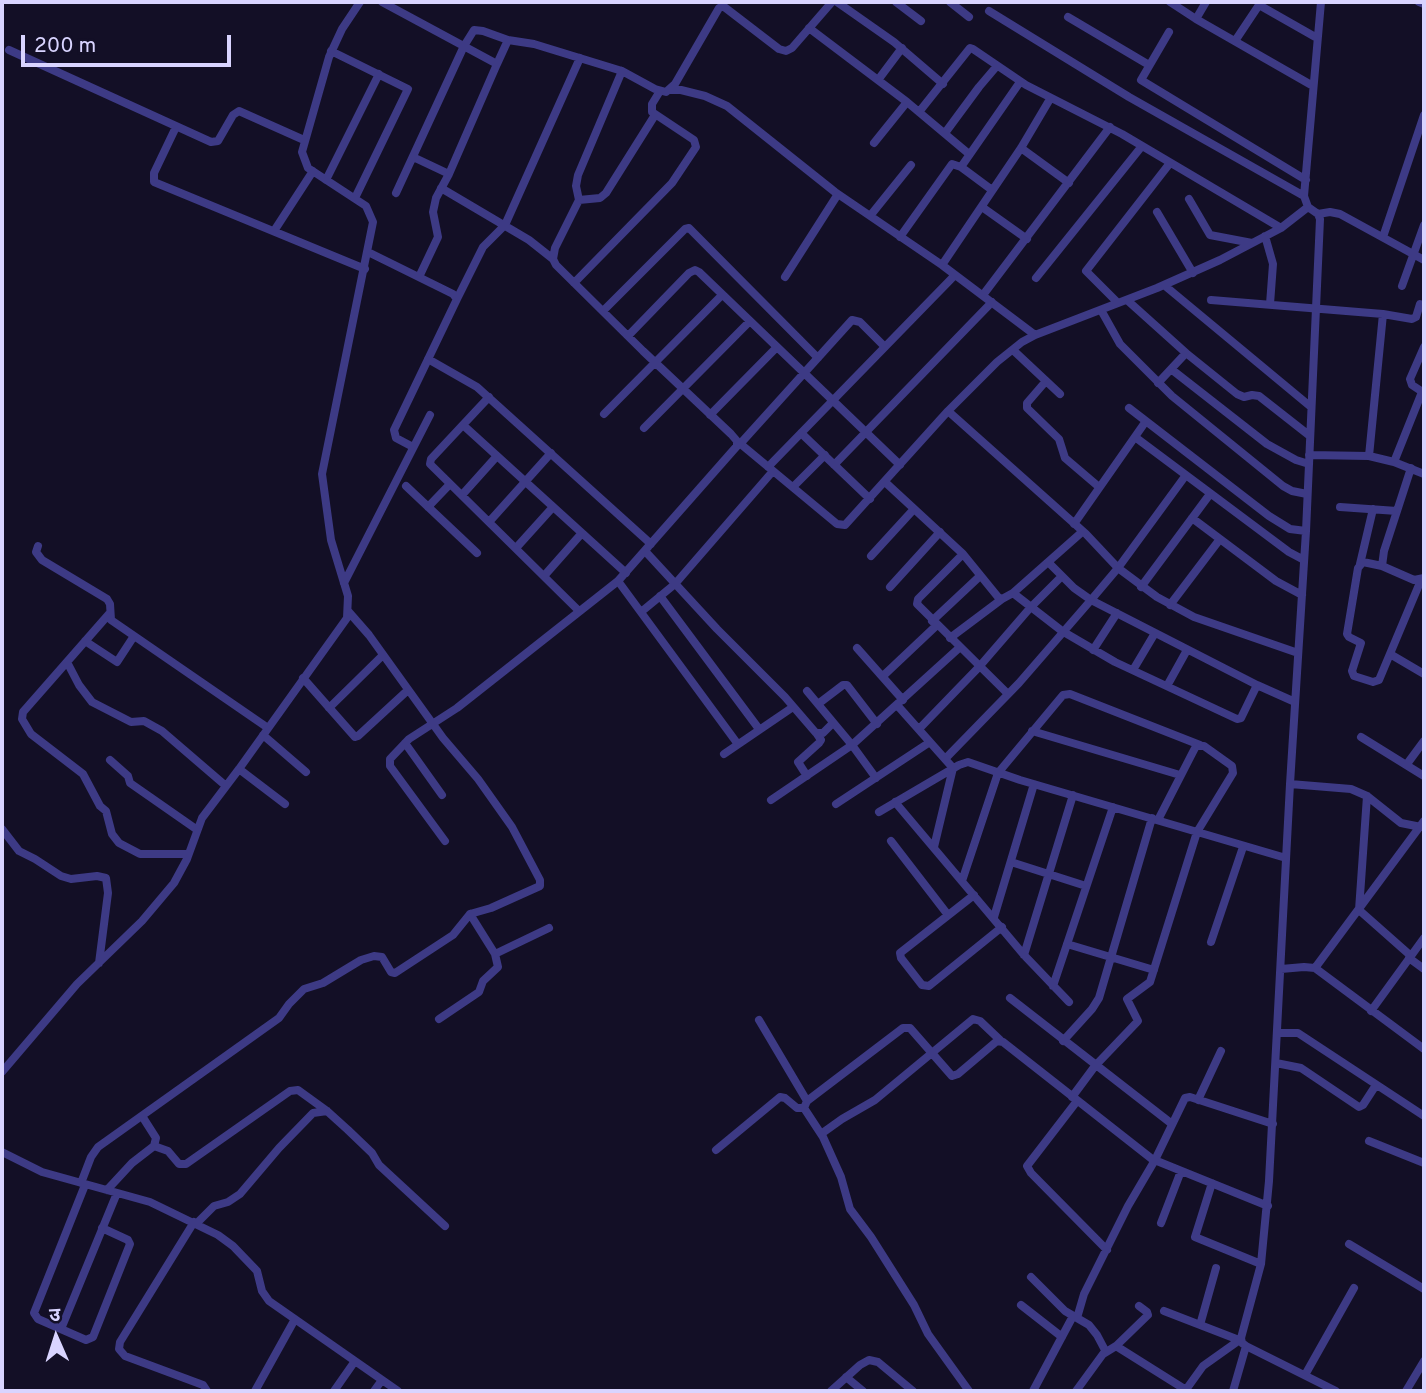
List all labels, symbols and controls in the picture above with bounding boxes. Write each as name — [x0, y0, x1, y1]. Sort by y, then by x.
scale bar — [24, 21, 234, 65]
text: 200 m — [34, 33, 96, 60]
north arrow — [21, 1302, 91, 1372]
text: उ — [49, 1304, 61, 1328]

